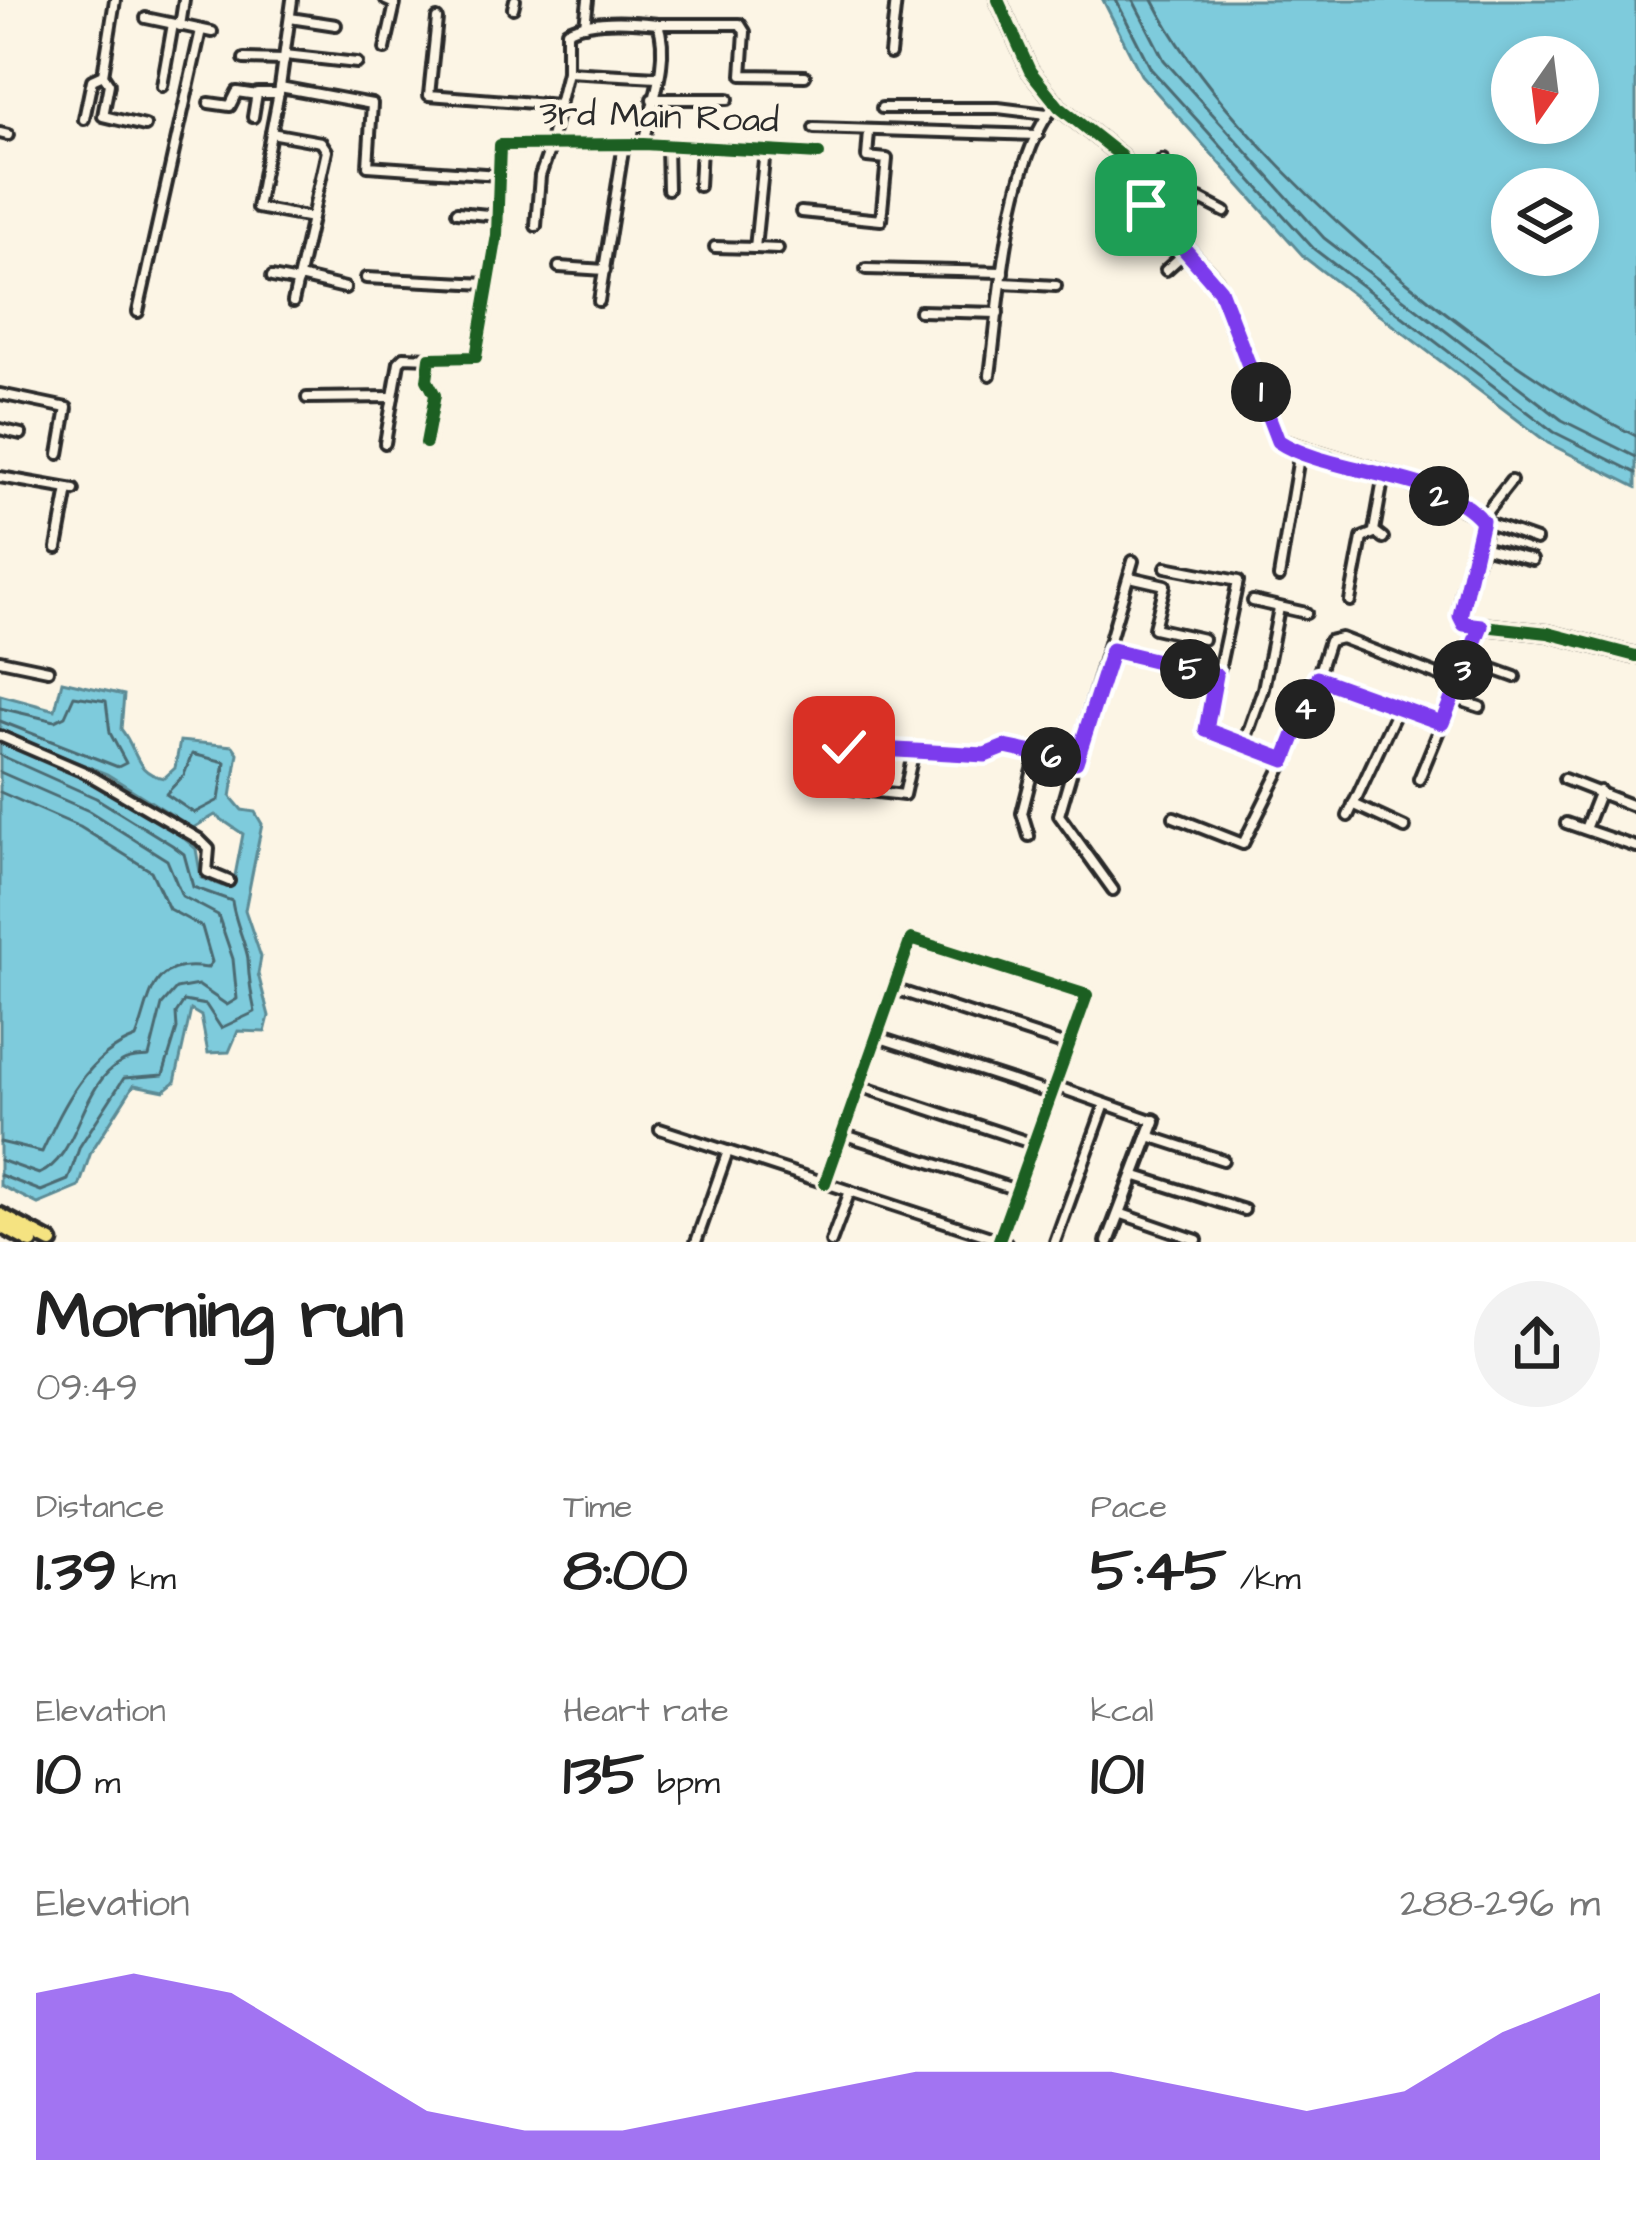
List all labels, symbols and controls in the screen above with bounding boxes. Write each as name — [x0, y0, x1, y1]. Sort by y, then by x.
north arrow — [1491, 36, 1599, 144]
map controls — [1491, 36, 1599, 276]
street label: 3rd Main Road — [538, 87, 780, 147]
pin — [1095, 154, 1197, 256]
button: layers — [1491, 168, 1599, 276]
icon: arrive — [1113, 172, 1179, 238]
pin: 1 — [1231, 362, 1291, 422]
text: 1 — [1259, 369, 1263, 415]
pin: 2 — [1409, 466, 1469, 526]
text: 2 — [1430, 473, 1448, 519]
pin: 5 — [1160, 639, 1220, 699]
pin: 3 — [1433, 640, 1493, 700]
text: 5 — [1178, 646, 1202, 692]
text: 3 — [1455, 647, 1471, 693]
pin: 4 — [1275, 679, 1335, 739]
text: 4 — [1294, 686, 1316, 732]
pin — [793, 696, 895, 798]
icon: check — [811, 714, 877, 780]
pin: 6 — [1021, 727, 1081, 787]
text: 6 — [1041, 734, 1061, 780]
text: Morning run — [36, 1271, 404, 1363]
button: share — [1474, 1281, 1600, 1407]
text: 09:49 — [36, 1362, 138, 1416]
text: Distance — [36, 1484, 164, 1530]
text: Time — [563, 1484, 632, 1530]
text: Pace — [1091, 1484, 1167, 1530]
text: 1.39 — [36, 1530, 117, 1613]
text: 8:00 — [563, 1530, 688, 1613]
text: 5:45 — [1091, 1530, 1226, 1613]
text: km — [117, 1556, 176, 1602]
text: /km — [1226, 1556, 1301, 1602]
text: Elevation — [36, 1688, 166, 1734]
text: Heart rate — [563, 1688, 729, 1734]
text: kcal — [1091, 1688, 1154, 1734]
text: 10 — [36, 1734, 82, 1817]
text: 135 — [563, 1734, 644, 1817]
text: 101 — [1091, 1734, 1144, 1817]
text: m — [82, 1760, 120, 1806]
text: bpm — [644, 1760, 720, 1806]
text: Elevation — [36, 1878, 190, 1932]
text: 288–296 m — [1400, 1878, 1600, 1932]

